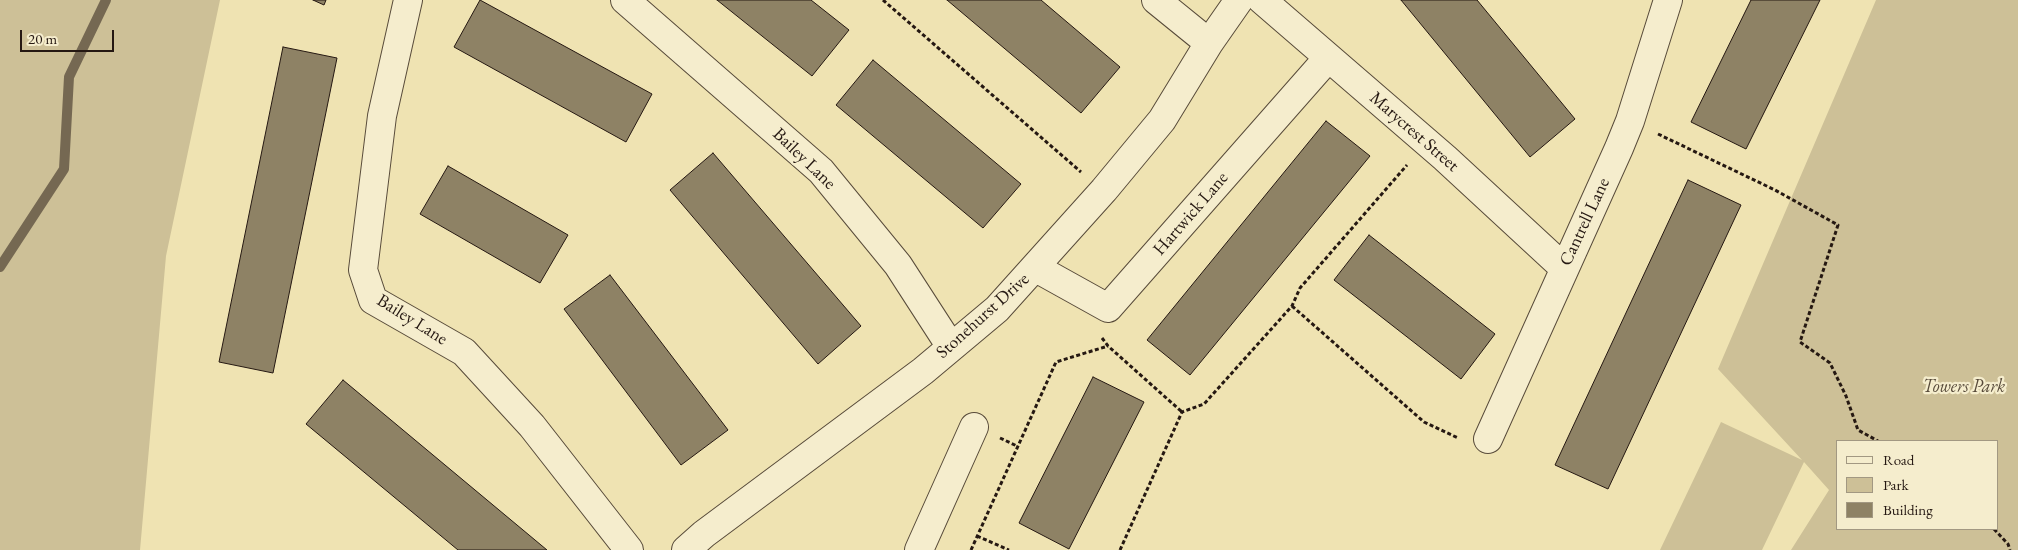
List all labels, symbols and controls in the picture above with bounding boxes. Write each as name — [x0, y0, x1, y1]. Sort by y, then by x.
scale bar — [22, 20, 116, 52]
text: 20 m — [28, 29, 57, 48]
street label: Marycrest Street — [1365, 87, 1463, 177]
street label: Bailey Lane — [768, 124, 840, 194]
street label: Hartwick Lane — [1149, 168, 1233, 260]
street label: Cantrell Lane — [1555, 175, 1615, 269]
street label: Stonehurst Drive — [932, 269, 1034, 363]
street label: Bailey Lane — [373, 290, 451, 350]
park label: Towers Park — [1923, 376, 2005, 398]
legend — [1836, 440, 1998, 530]
text: Road — [1883, 450, 1914, 469]
text: Park — [1883, 475, 1909, 494]
text: Building — [1883, 500, 1933, 519]

